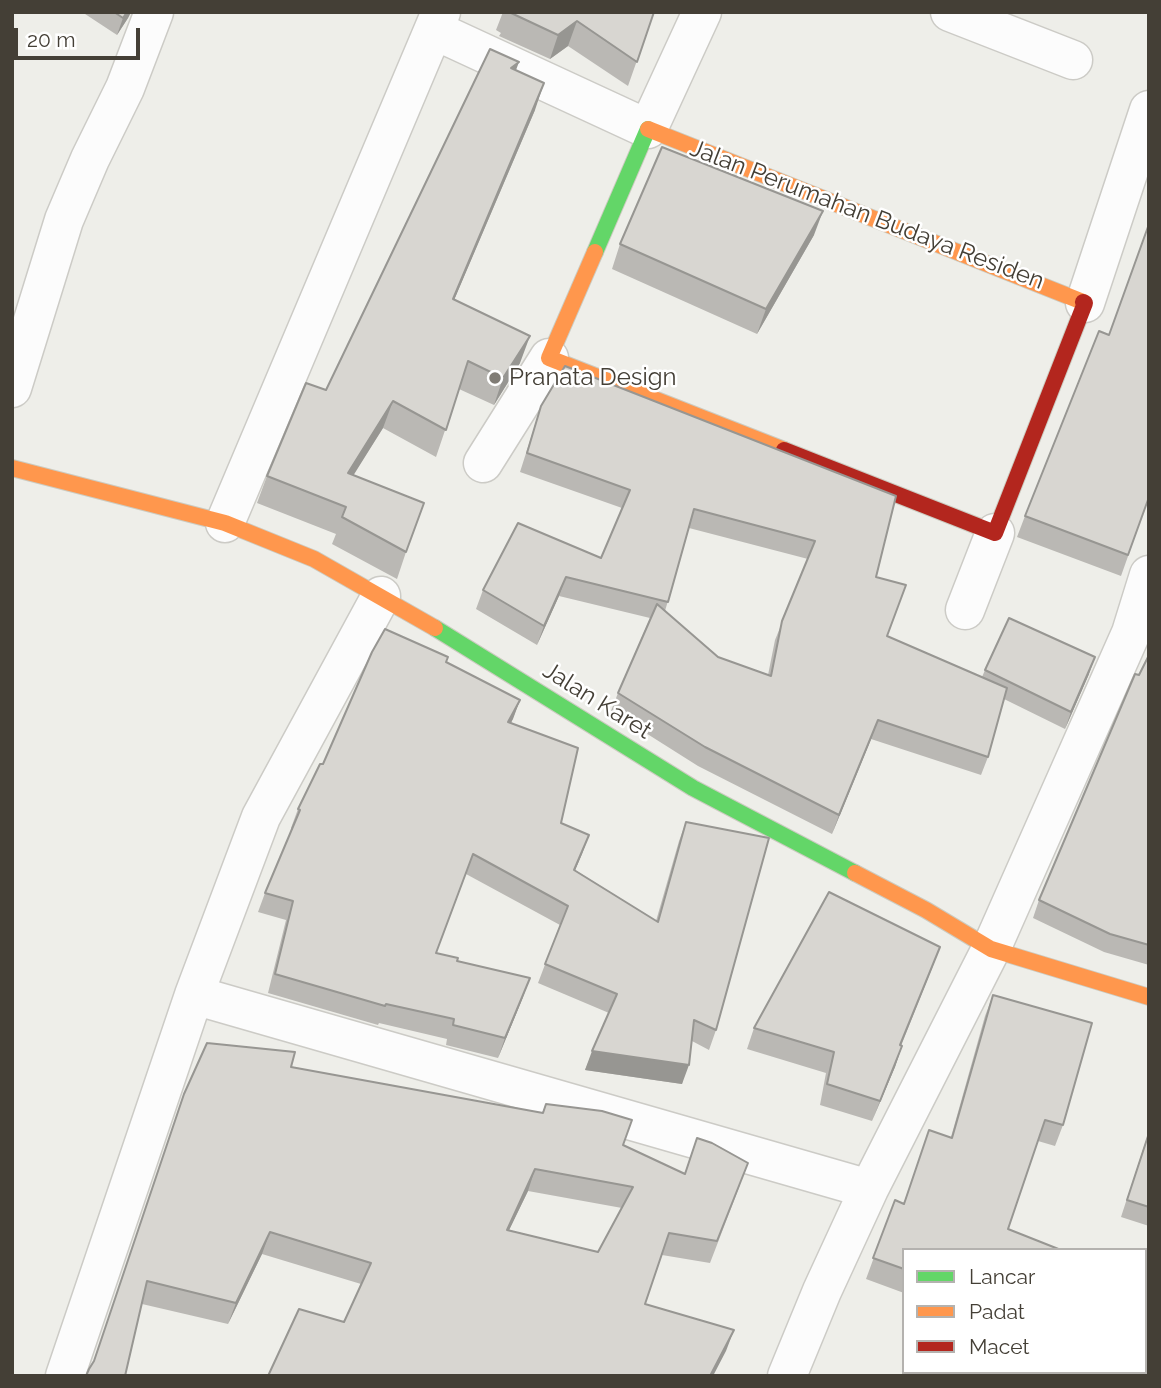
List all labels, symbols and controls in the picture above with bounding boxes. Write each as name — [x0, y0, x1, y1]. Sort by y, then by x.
scale bar — [18, 14, 144, 58]
text: 20 m — [27, 27, 75, 52]
street label: Jalan Perumahan Budaya Residen — [686, 134, 1048, 296]
place label: Pranata Design — [509, 364, 676, 392]
marker: Pranata Design — [487, 370, 503, 386]
street label: Jalan Karet — [537, 656, 657, 746]
legend — [902, 1248, 1147, 1374]
text: Lancar — [969, 1264, 1035, 1289]
text: Padat — [969, 1299, 1025, 1324]
text: Macet — [969, 1334, 1029, 1359]

